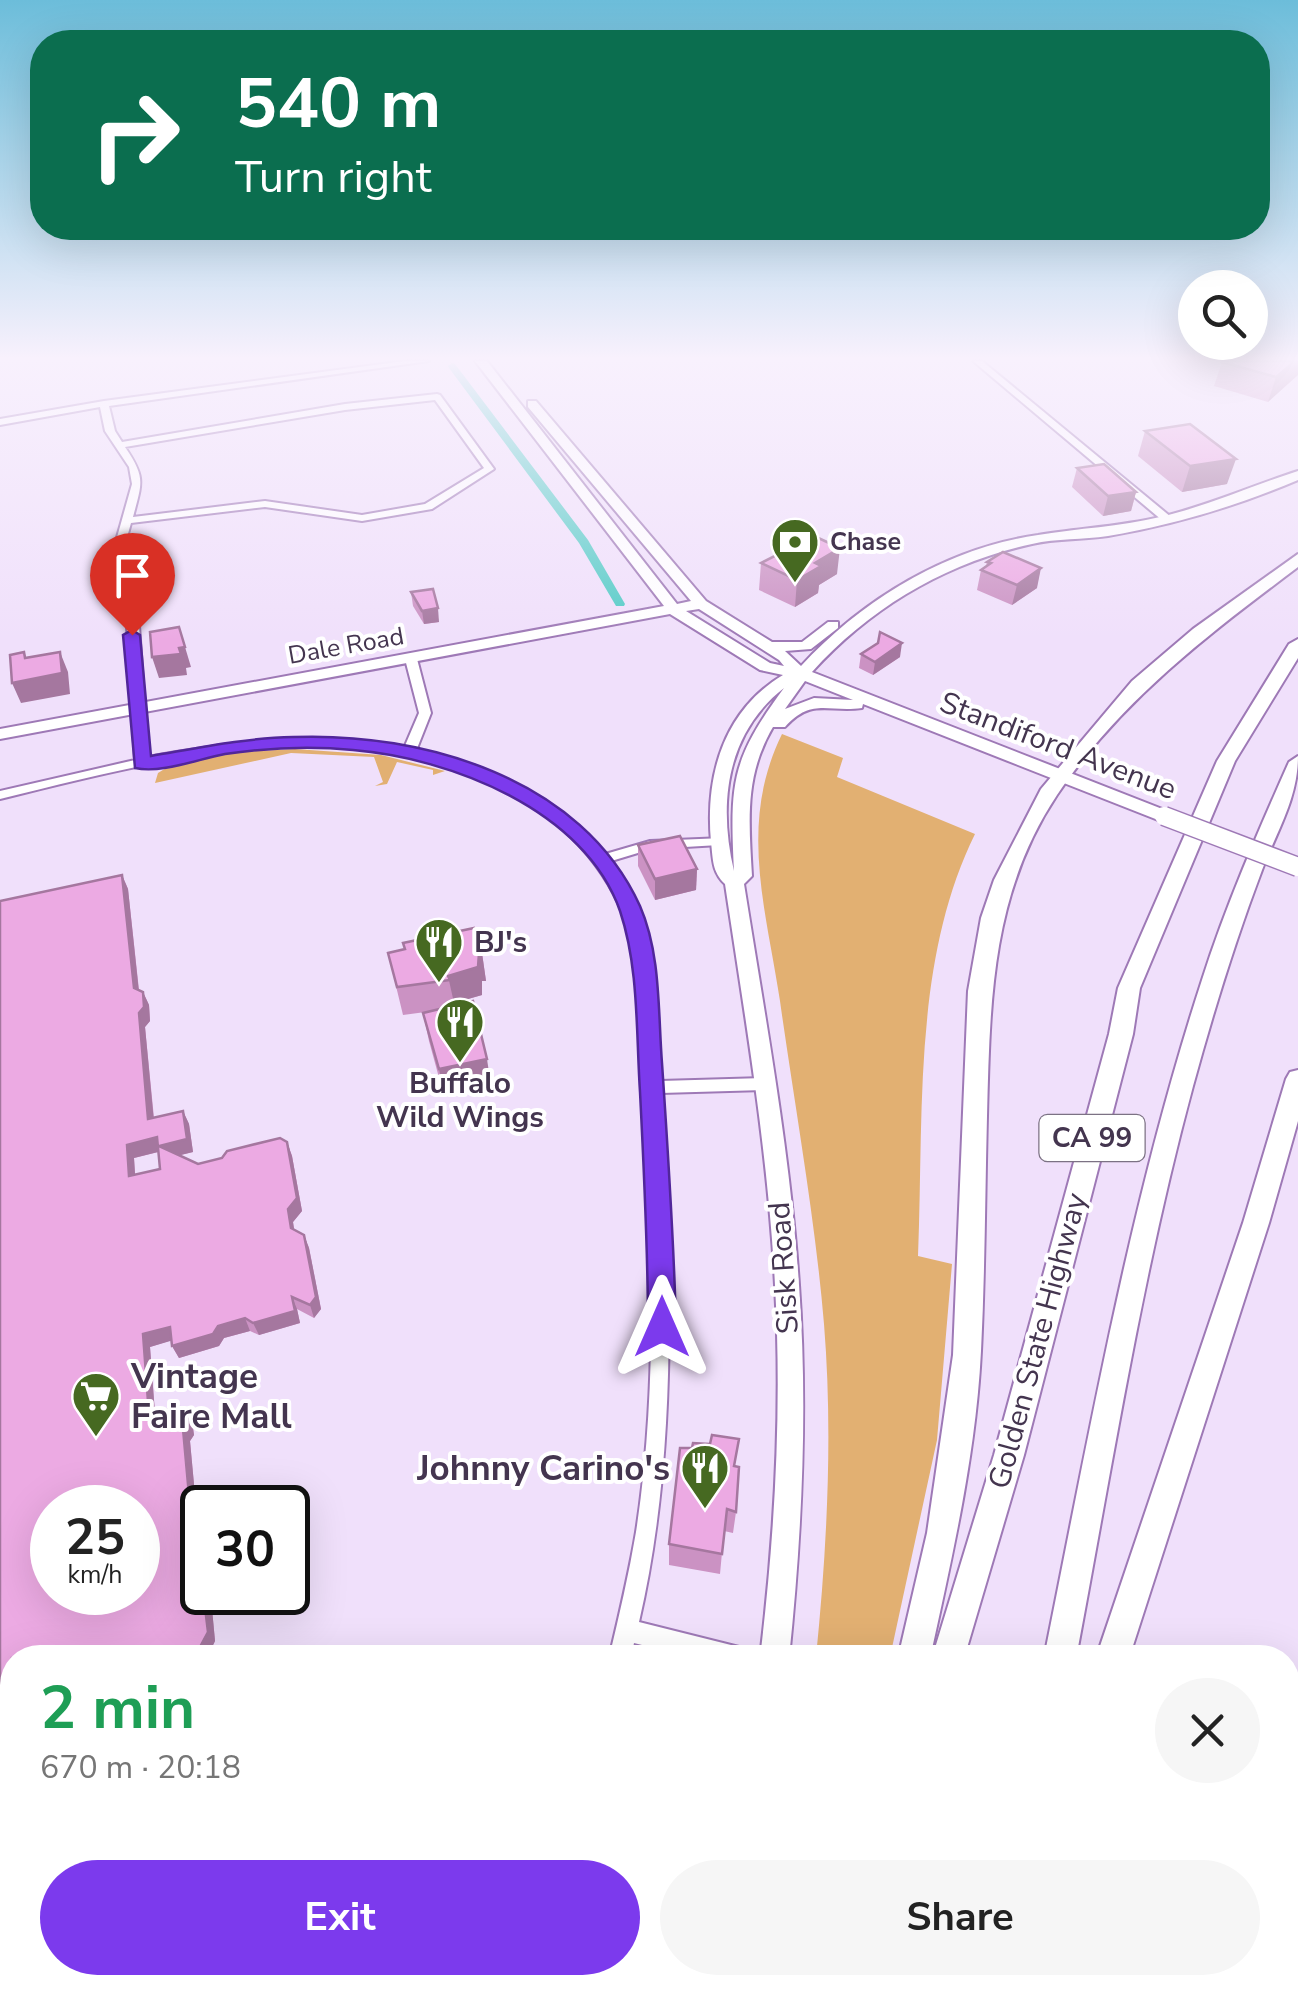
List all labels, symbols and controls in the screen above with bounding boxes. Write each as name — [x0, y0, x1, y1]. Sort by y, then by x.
text: 540 m — [235, 56, 441, 152]
icon: right — [70, 70, 200, 200]
text: Turn right — [235, 147, 432, 208]
map controls — [1178, 270, 1268, 360]
button: search — [1178, 270, 1268, 360]
bank icon: Chase — [769, 516, 821, 584]
place label: Chase — [830, 525, 901, 559]
pin — [90, 533, 175, 636]
icon: arrive — [105, 548, 160, 603]
street label: Dale Road — [285, 619, 407, 673]
street label: Standiford Avenue — [934, 682, 1182, 810]
restaurant icon: BJ's — [413, 916, 465, 984]
place label: BJ's — [474, 922, 527, 963]
restaurant icon: Buffalo Wild Wings — [434, 996, 486, 1064]
place label: Buffalo Wild Wings — [376, 1063, 544, 1138]
road number: CA 99 — [1040, 1115, 1144, 1161]
street label: Golden State Highway — [979, 1188, 1097, 1493]
street label: Sisk Road — [759, 1201, 809, 1335]
position arrow — [610, 1275, 714, 1379]
place label: Vintage Faire Mall — [130, 1353, 292, 1440]
supermarket icon: Vintage Faire Mall — [70, 1370, 122, 1438]
restaurant icon: Johnny Carino's — [679, 1442, 731, 1510]
place label: Johnny Carino's — [416, 1445, 670, 1492]
speed limit sign: 30 — [180, 1485, 310, 1615]
text: 25 — [65, 1503, 125, 1572]
text: km/h — [67, 1558, 123, 1592]
text: 2 min — [40, 1667, 195, 1749]
button: close — [1155, 1678, 1260, 1783]
text: 670 m · 20:18 — [40, 1746, 241, 1789]
button: Exit — [40, 1860, 640, 1975]
button: Share — [660, 1860, 1260, 1975]

